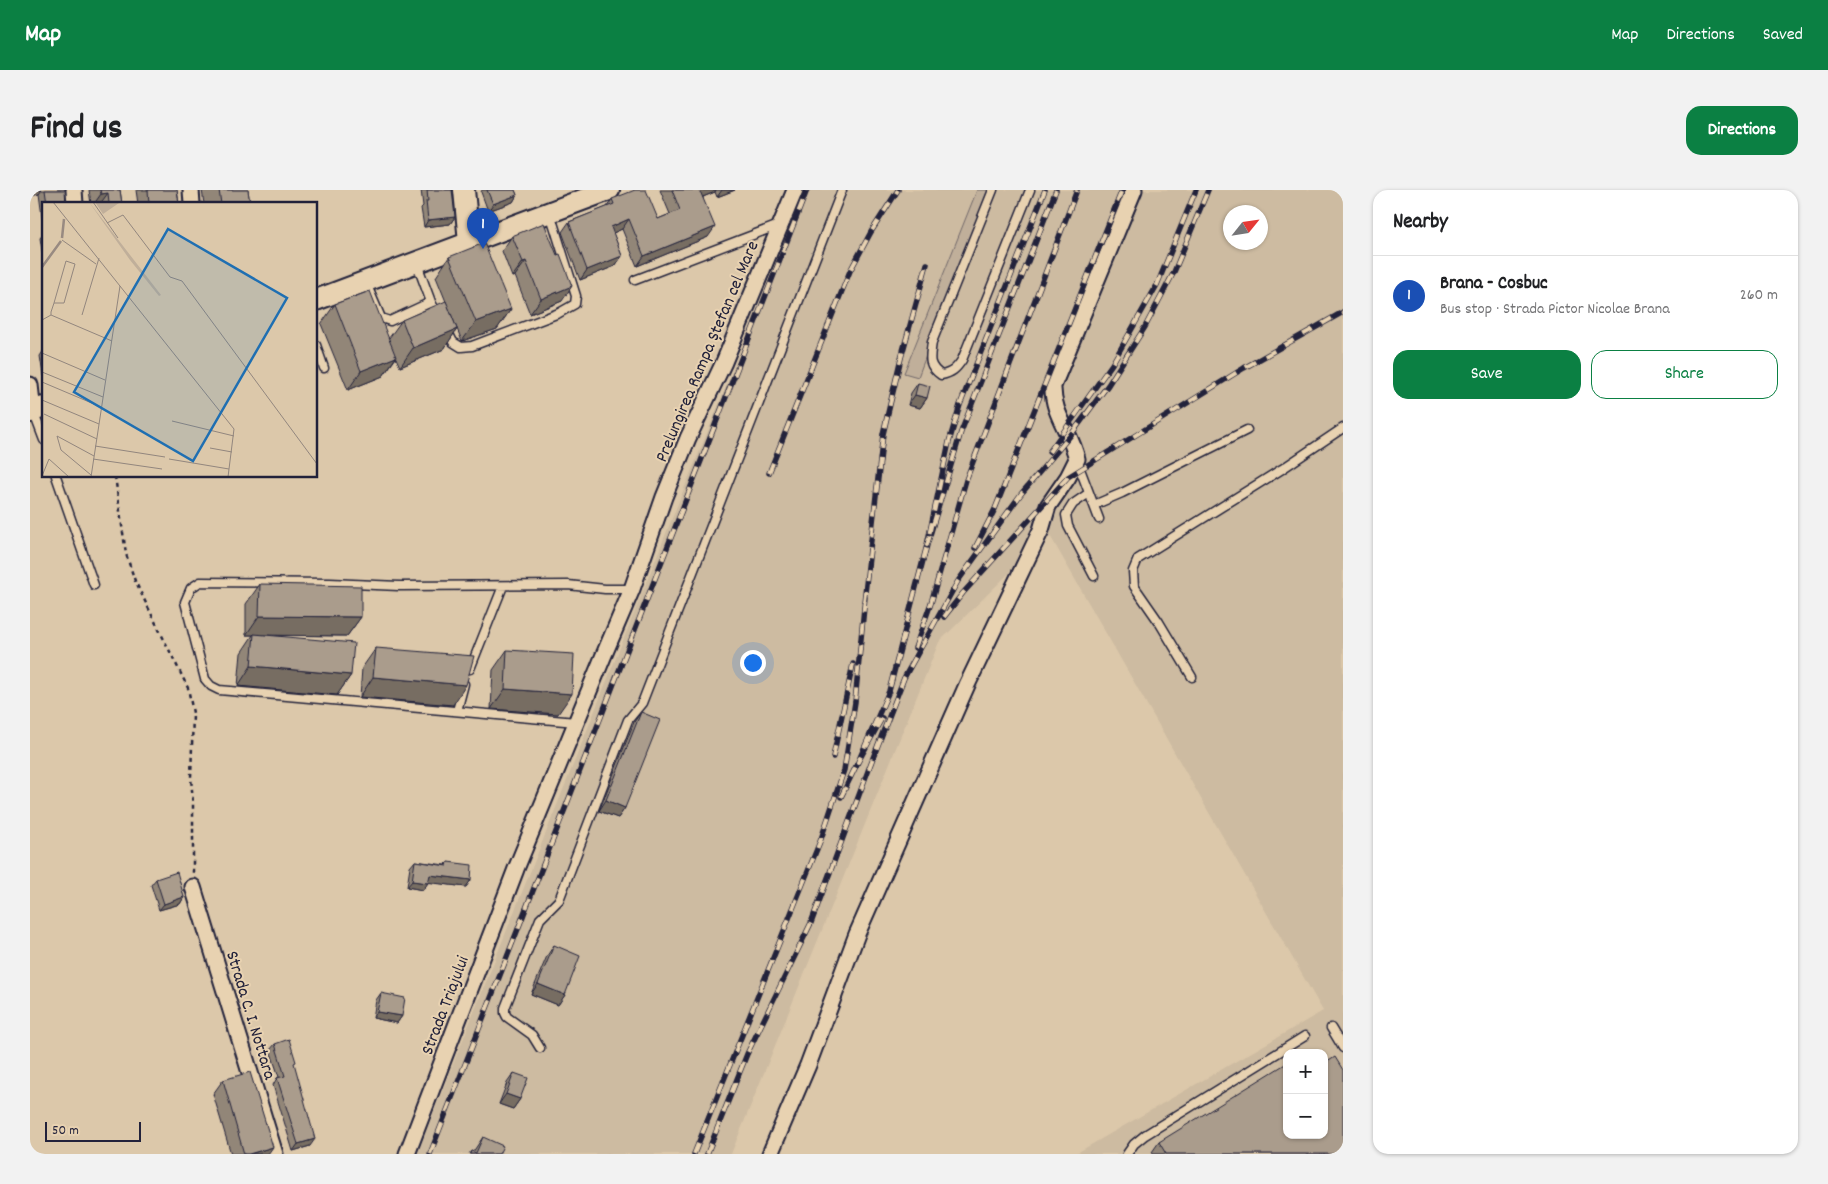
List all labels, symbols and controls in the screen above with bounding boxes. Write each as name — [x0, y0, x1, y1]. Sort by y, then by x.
text: Map — [25, 18, 61, 52]
text: Map — [1611, 23, 1638, 48]
text: Directions — [1666, 23, 1735, 48]
text: Saved — [1763, 23, 1803, 48]
text: Find us — [30, 105, 122, 155]
button: Directions — [1686, 106, 1798, 155]
inset map — [42, 202, 318, 478]
north arrow — [1223, 205, 1268, 250]
pin: 1 — [467, 208, 499, 249]
text: Nearby — [1393, 208, 1448, 238]
street label: Prelungirea Rampa Ștefan cel Mare — [650, 237, 766, 467]
text: Brana - Cosbuc — [1440, 271, 1548, 298]
text: 1 — [1407, 284, 1411, 307]
text: 260 m — [1740, 284, 1778, 307]
text: Bus stop · Strada Pictor Nicolae Brana — [1440, 298, 1670, 321]
button: Save — [1393, 350, 1581, 399]
button: Share — [1591, 350, 1778, 399]
your location — [740, 650, 766, 676]
street label: Strada C. I. Nottara — [218, 948, 281, 1084]
street label: Strada Triajului — [416, 953, 477, 1059]
map controls — [1283, 1049, 1328, 1139]
button: + — [1283, 1049, 1328, 1094]
button: − — [1283, 1094, 1328, 1139]
scale bar — [45, 1119, 141, 1142]
text: 50 m — [52, 1121, 79, 1141]

